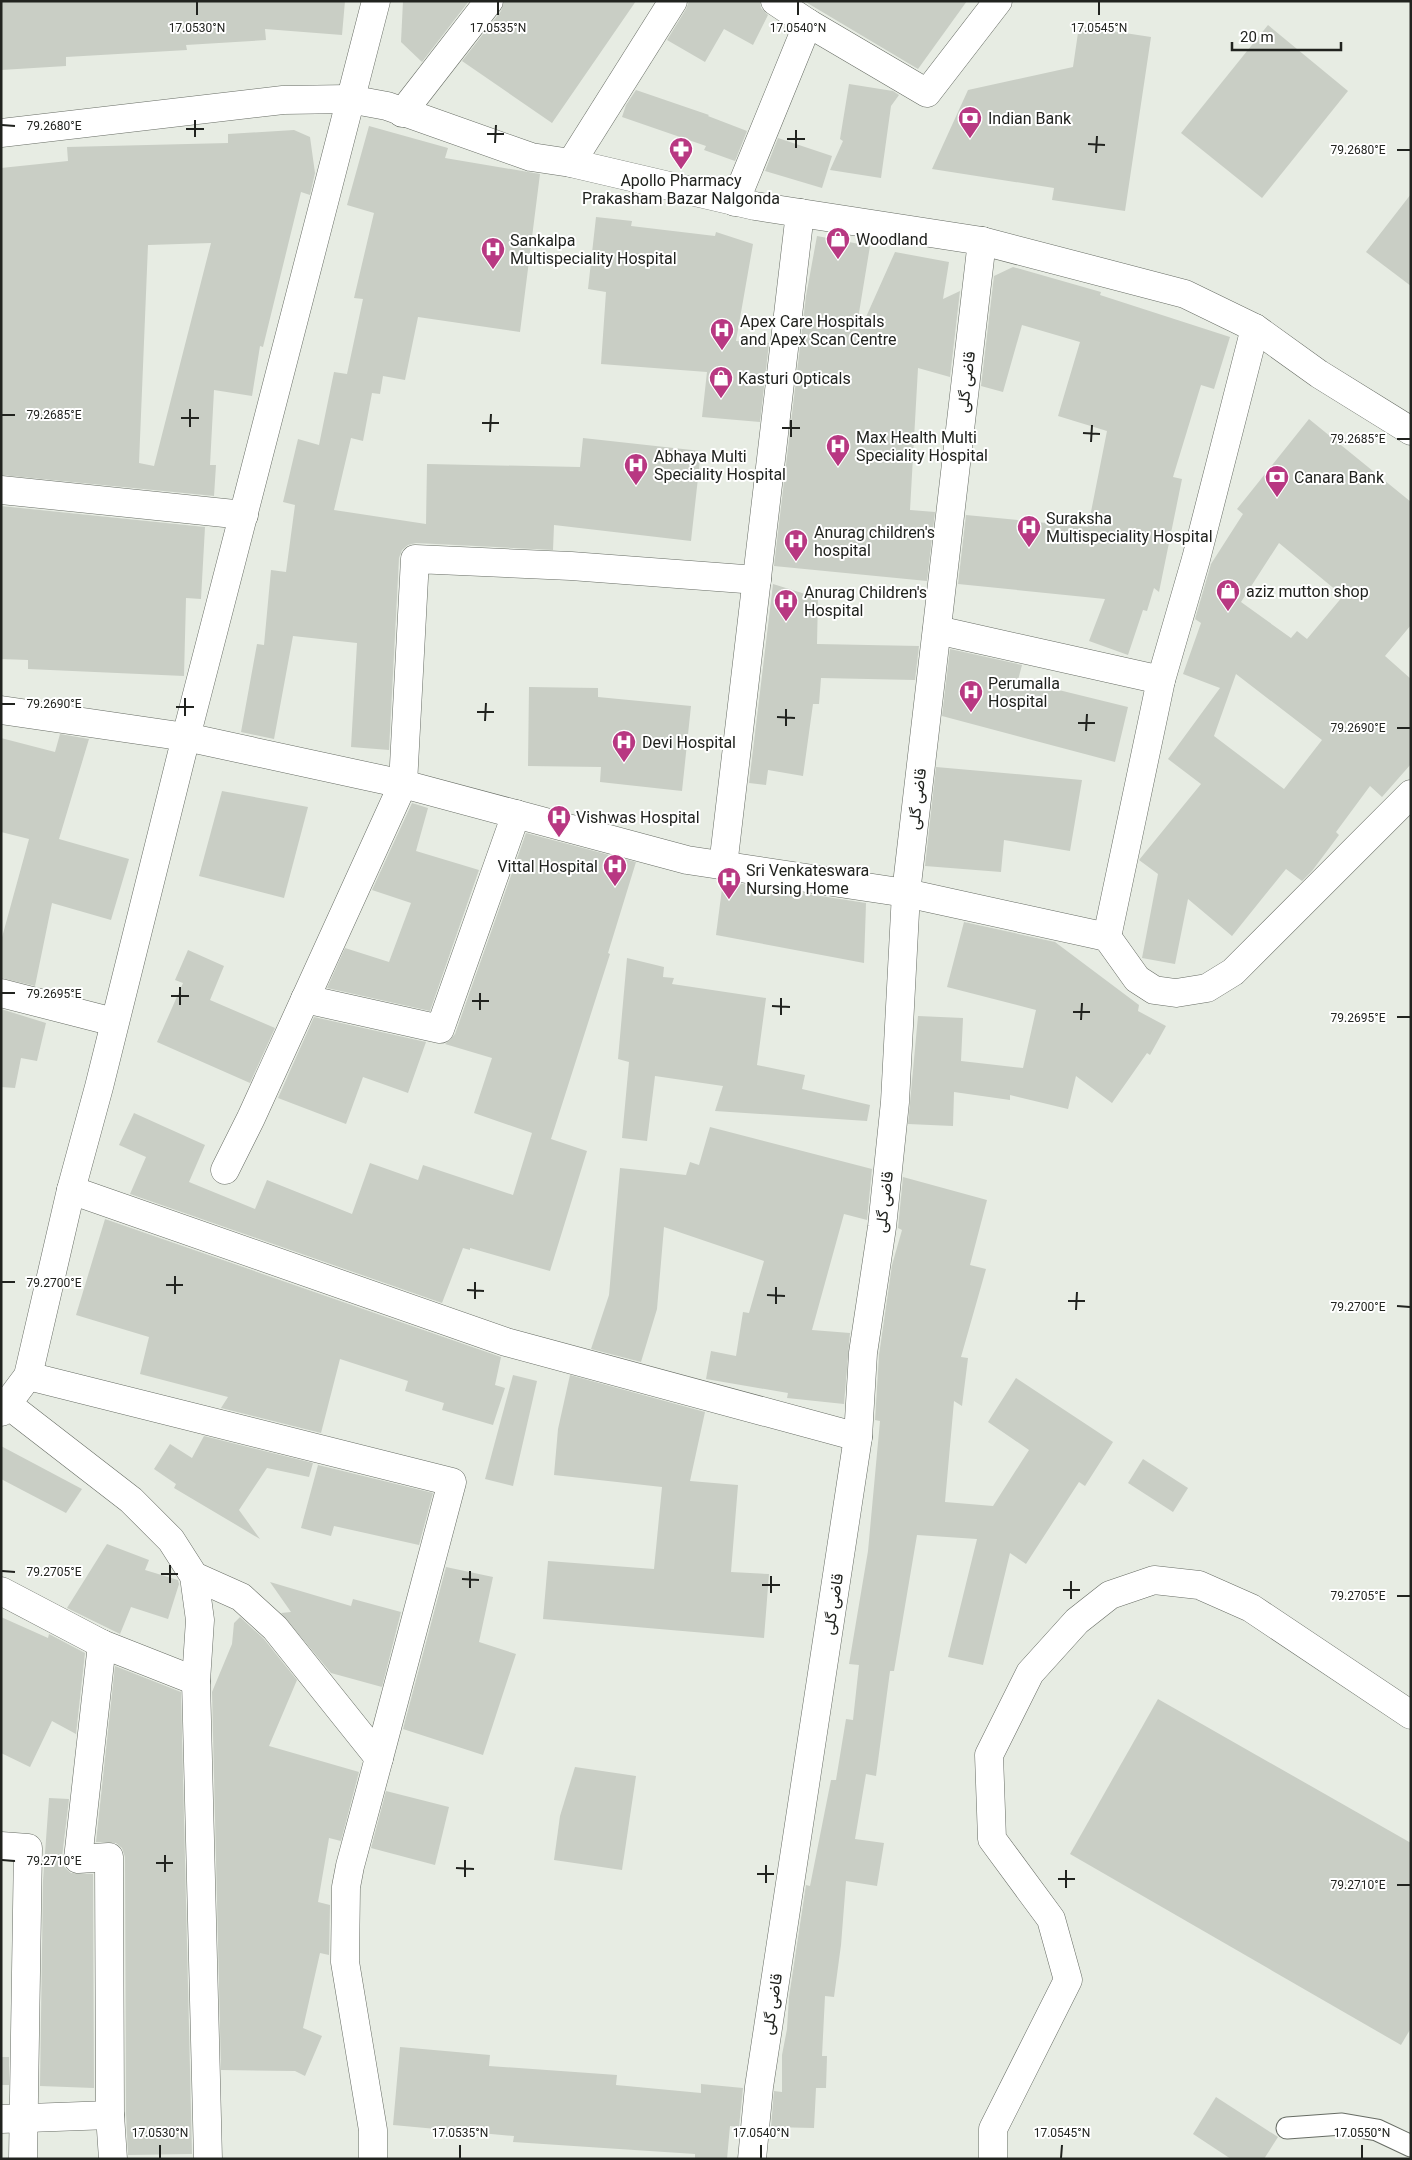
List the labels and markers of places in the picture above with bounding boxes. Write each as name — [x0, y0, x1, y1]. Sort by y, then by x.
bank icon: Indian Bank — [957, 105, 983, 139]
place label: Indian Bank — [988, 109, 1072, 128]
pharmacy icon: Apollo Pharmacy Prakasham Bazar Nalgonda — [668, 136, 694, 170]
place label: Apollo Pharmacy Prakasham Bazar Nalgonda — [582, 171, 780, 208]
shop icon: Woodland — [825, 226, 851, 260]
place label: Woodland — [856, 230, 928, 249]
place label: Sankalpa Multispeciality Hospital — [510, 231, 677, 268]
hospital icon: Sankalpa Multispeciality Hospital — [480, 236, 506, 270]
place label: Apex Care Hospitals and Apex Scan Centre — [740, 312, 896, 349]
hospital icon: Apex Care Hospitals and Apex Scan Centre — [709, 317, 735, 351]
shop icon: Kasturi Opticals — [708, 365, 734, 399]
place label: Kasturi Opticals — [738, 369, 851, 388]
place label: Max Health Multi Speciality Hospital — [856, 428, 988, 465]
hospital icon: Max Health Multi Speciality Hospital — [825, 433, 851, 467]
place label: Abhaya Multi Speciality Hospital — [654, 447, 786, 484]
hospital icon: Abhaya Multi Speciality Hospital — [623, 452, 649, 486]
bank icon: Canara Bank — [1264, 464, 1290, 498]
place label: Canara Bank — [1294, 468, 1385, 487]
place label: Suraksha Multispeciality Hospital — [1046, 509, 1213, 546]
hospital icon: Suraksha Multispeciality Hospital — [1016, 514, 1042, 548]
place label: Anurag children's hospital — [814, 523, 935, 560]
hospital icon: Anurag children's hospital — [783, 528, 809, 562]
shop icon: aziz mutton shop — [1215, 578, 1241, 612]
place label: aziz mutton shop — [1246, 582, 1369, 601]
place label: Anurag Children's Hospital — [804, 583, 927, 620]
hospital icon: Anurag Children's Hospital — [773, 588, 799, 622]
place label: Perumalla Hospital — [988, 674, 1060, 711]
hospital icon: Perumalla Hospital — [958, 679, 984, 713]
hospital icon: Devi Hospital — [611, 729, 637, 763]
place label: Devi Hospital — [642, 733, 736, 752]
hospital icon: Vishwas Hospital — [546, 804, 572, 838]
place label: Vishwas Hospital — [576, 808, 700, 827]
hospital icon: Vittal Hospital — [602, 853, 628, 887]
place label: Vittal Hospital — [497, 857, 598, 876]
place label: Sri Venkateswara Nursing Home — [746, 861, 869, 898]
hospital icon: Sri Venkateswara Nursing Home — [716, 866, 742, 900]

